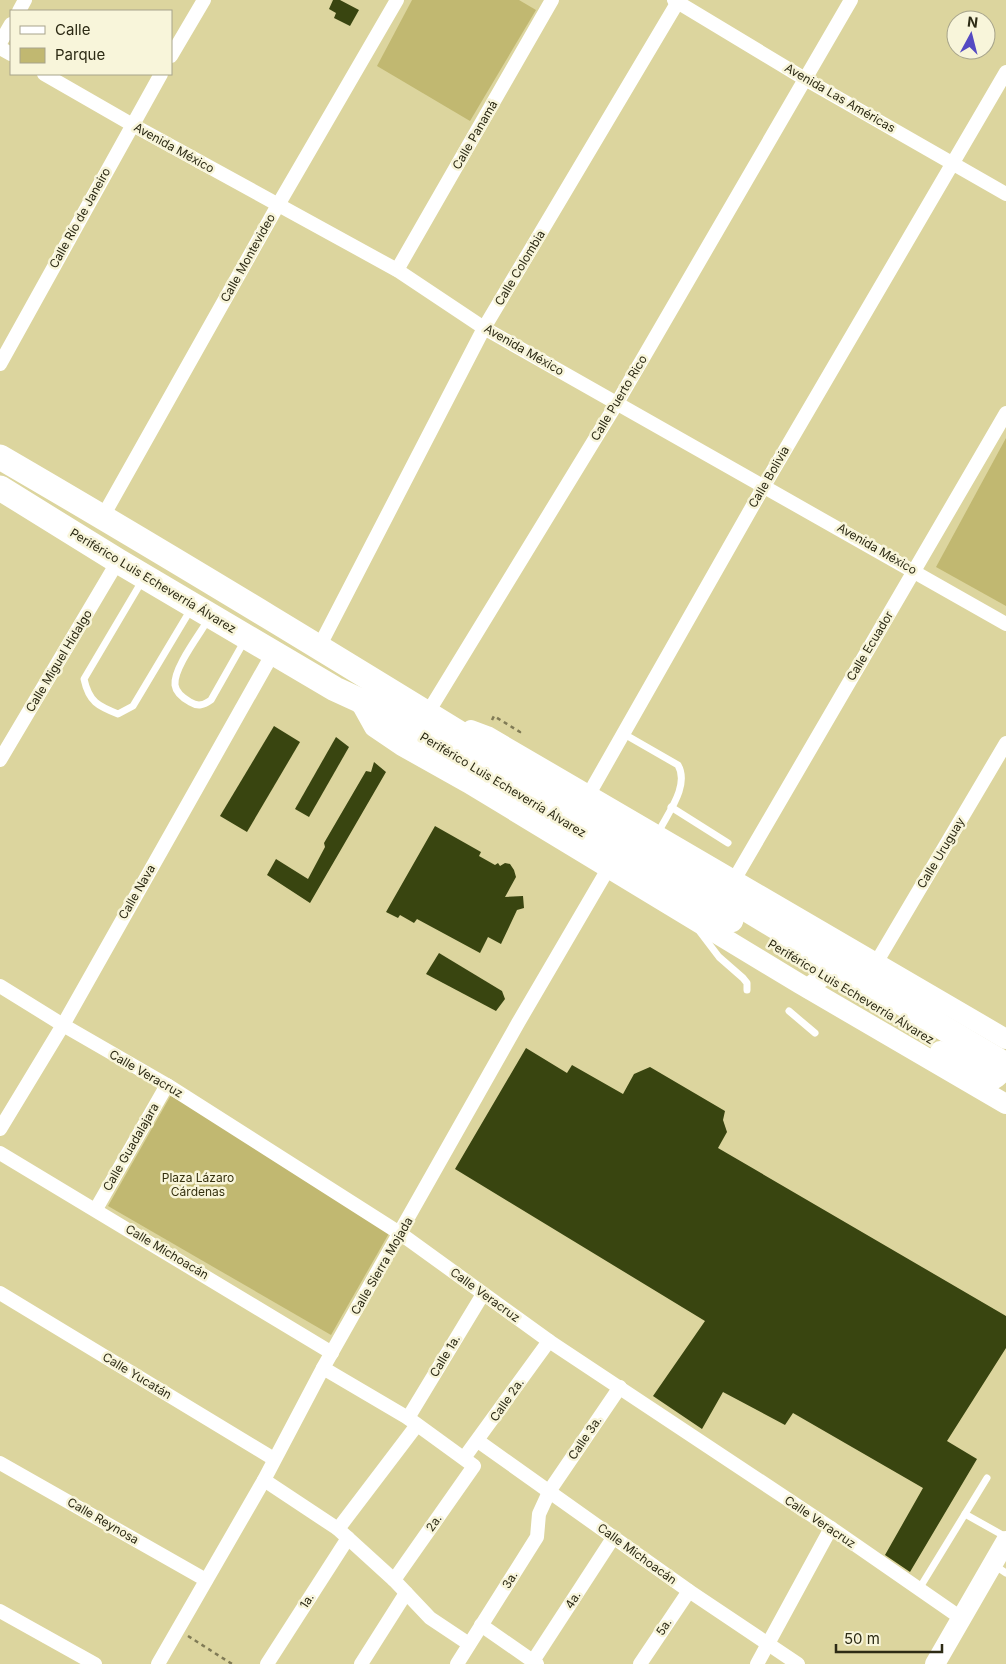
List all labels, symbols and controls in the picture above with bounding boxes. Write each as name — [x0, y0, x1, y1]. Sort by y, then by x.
legend — [10, 10, 172, 75]
north arrow — [946, 10, 996, 60]
text: N — [966, 13, 979, 31]
text: Calle — [55, 20, 90, 39]
text: Parque — [55, 45, 105, 64]
street label: Avenida Las Américas — [782, 60, 898, 135]
street label: Calle Panamá — [449, 98, 500, 172]
street label: Avenida México — [131, 119, 217, 176]
street label: Calle Río de Janeiro — [46, 165, 113, 271]
street label: Calle Montevideo — [217, 211, 278, 305]
street label: Calle Colombia — [491, 227, 548, 308]
street label: Avenida México — [482, 321, 567, 378]
street label: Calle Puerto Rico — [587, 352, 650, 443]
street label: Calle Bolivia — [745, 443, 792, 510]
street label: Avenida México — [835, 520, 920, 577]
street label: Periférico Luis Echeverría Álvarez — [67, 525, 239, 636]
street label: Calle Miguel Hidalgo — [22, 607, 95, 715]
street label: Calle Ecuador — [843, 608, 897, 683]
street label: Periférico Luis Echeverría Álvarez — [417, 729, 589, 840]
street label: Calle Uruguay — [914, 814, 968, 891]
street label: Calle Nava — [115, 862, 158, 922]
street label: Periférico Luis Echeverría Álvarez — [765, 936, 937, 1047]
street label: Calle Veracruz — [107, 1046, 186, 1101]
street label: Calle Guadalajara — [99, 1100, 162, 1193]
park label: Plaza Lázaro Cárdenas — [162, 1170, 234, 1199]
street label: Calle Sierra Mojada — [347, 1214, 416, 1317]
street label: Calle Michoacán — [123, 1221, 212, 1282]
street label: Calle Veracruz — [447, 1264, 523, 1325]
street label: Calle 1a. — [426, 1332, 463, 1380]
street label: Calle Yucatán — [100, 1349, 175, 1402]
street label: Calle 2a. — [486, 1375, 527, 1424]
street label: Calle 3a. — [565, 1413, 605, 1462]
street label: Calle Veracruz — [782, 1492, 859, 1551]
street label: Calle Reynosa — [65, 1494, 142, 1547]
street label: 2a. — [422, 1511, 445, 1534]
street label: Calle Michoacán — [595, 1520, 680, 1587]
street label: 3a. — [499, 1568, 521, 1591]
street label: 4a. — [561, 1588, 584, 1611]
street label: 1a. — [296, 1590, 317, 1611]
street label: 5a. — [652, 1615, 675, 1638]
scale bar — [836, 1622, 942, 1654]
text: 50 m — [844, 1629, 880, 1648]

